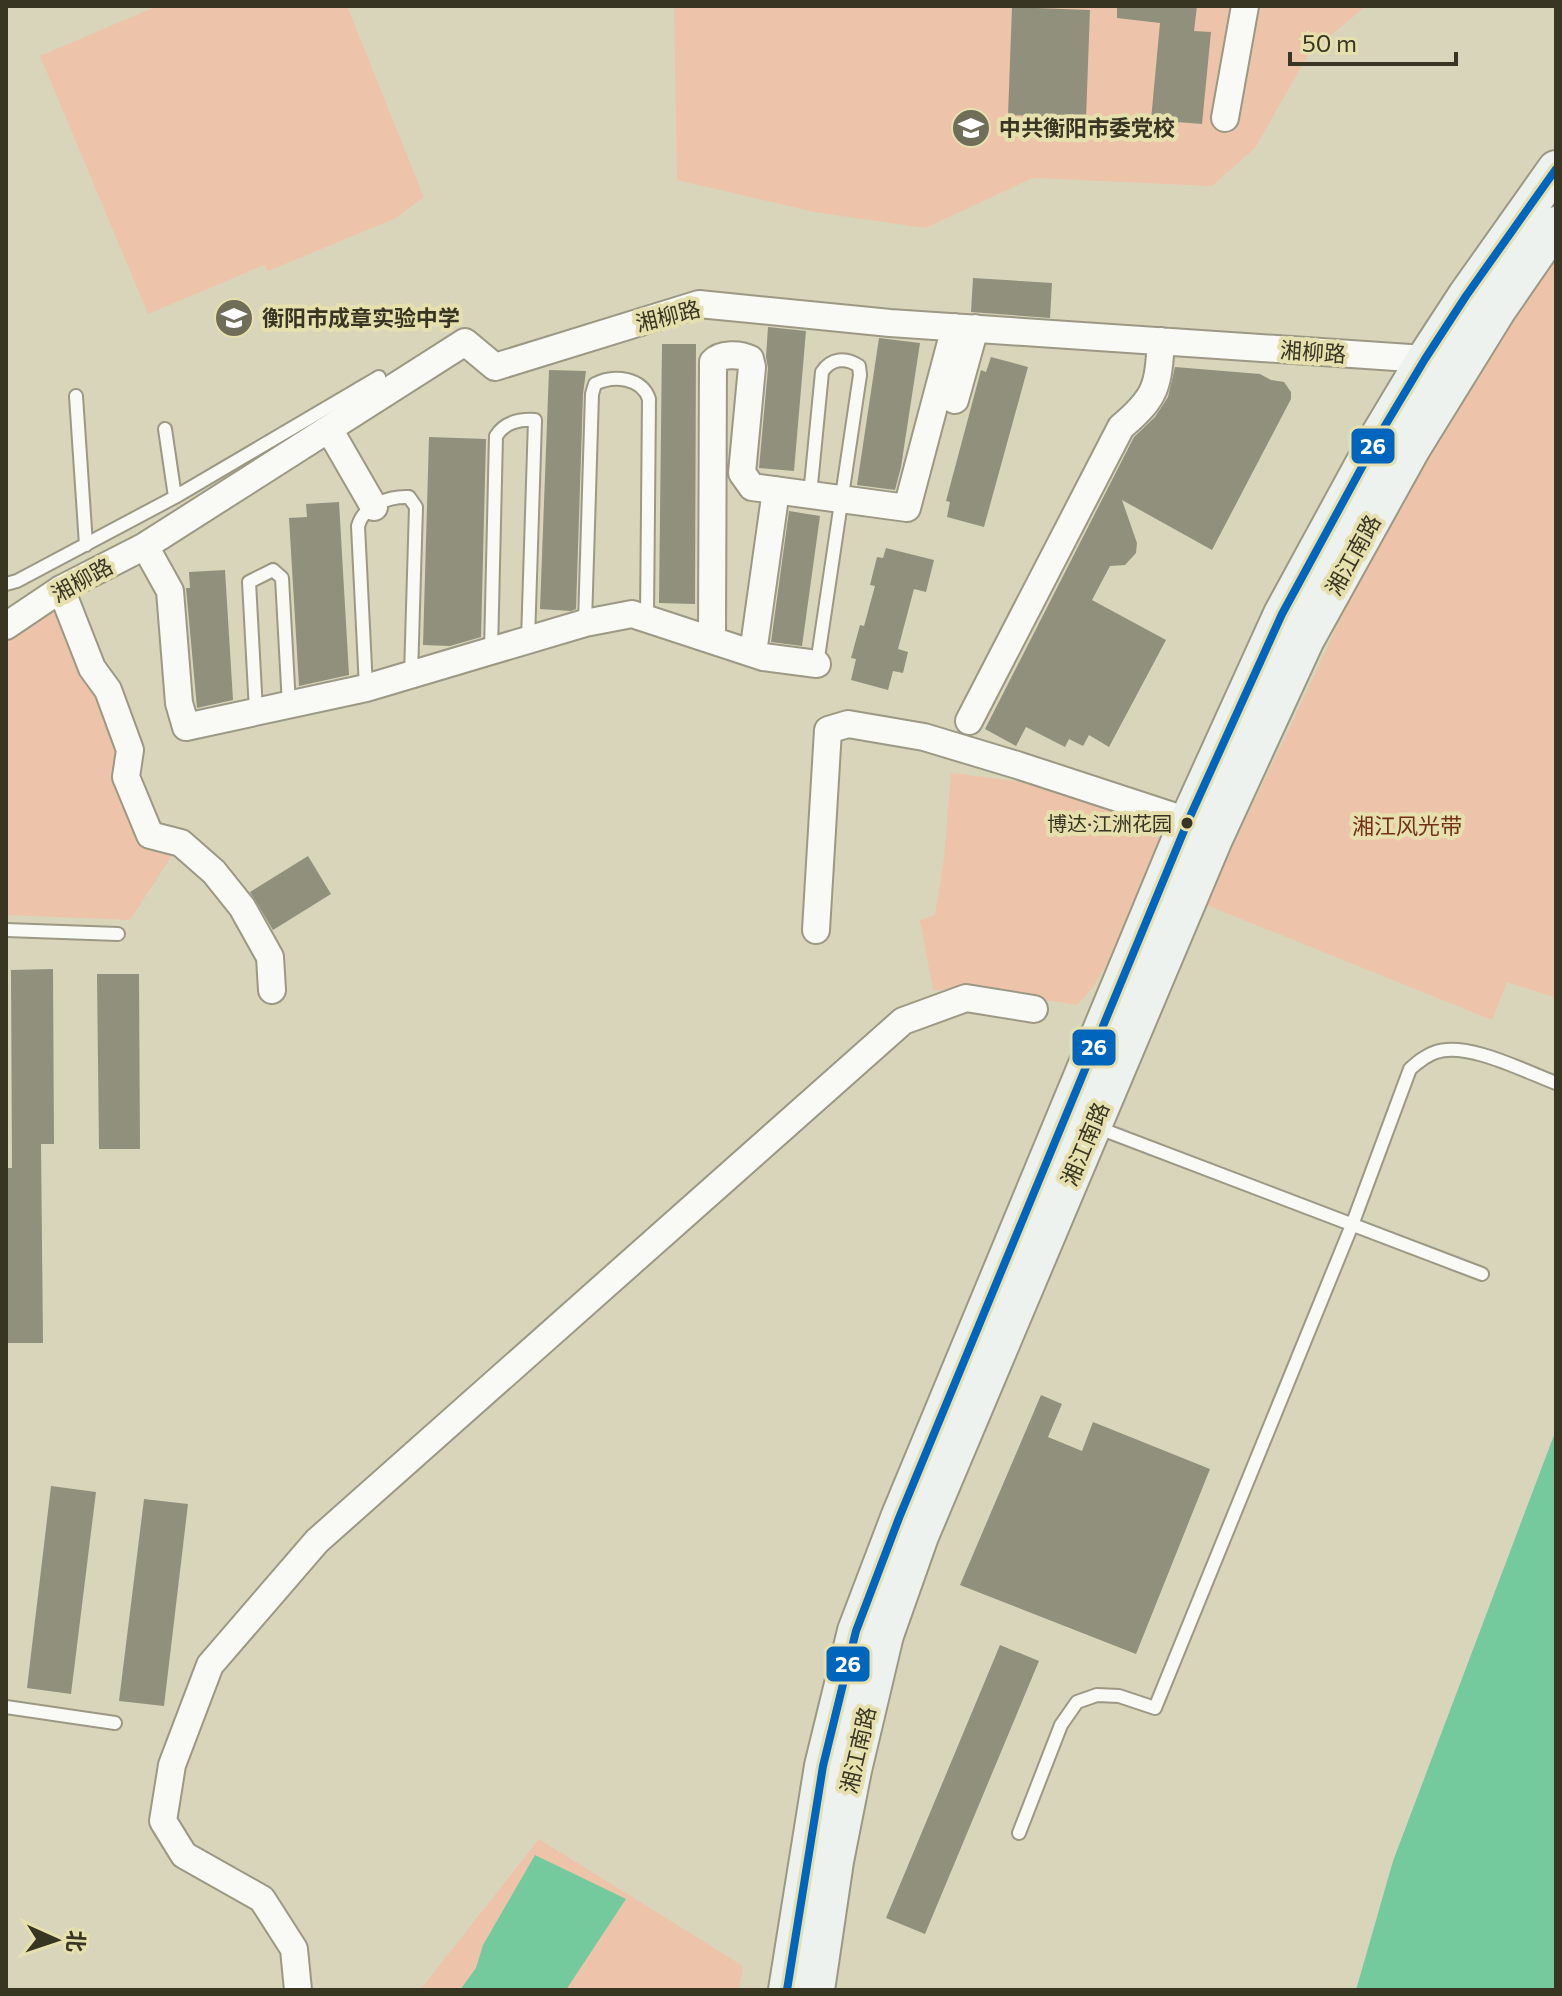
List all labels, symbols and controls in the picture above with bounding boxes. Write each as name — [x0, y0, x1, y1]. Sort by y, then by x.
scale bar — [1290, 16, 1456, 66]
text: 50 m — [1302, 28, 1357, 57]
school or university icon: 中共衡阳市委党校 — [950, 107, 992, 149]
place label: 中共衡阳市委党校 — [999, 114, 1175, 141]
street label: 湘柳路 — [633, 294, 703, 337]
school or university icon: 衡阳市成章实验中学 — [213, 297, 255, 339]
place label: 衡阳市成章实验中学 — [262, 304, 460, 331]
street label: 湘柳路 — [1279, 336, 1347, 367]
line badge: 26 — [1350, 427, 1396, 465]
text: 26 — [1360, 432, 1386, 459]
street label: 湘江南路 — [1319, 510, 1386, 600]
street label: 湘柳路 — [46, 552, 117, 607]
place label: 博达·江洲花园 — [1047, 811, 1172, 835]
park label: 湘江风光带 — [1352, 812, 1462, 839]
marker: 博达·江洲花园 — [1179, 815, 1195, 831]
line badge: 26 — [1071, 1028, 1117, 1067]
text: 26 — [1081, 1033, 1107, 1060]
street label: 湘江南路 — [1055, 1098, 1114, 1190]
line badge: 26 — [825, 1645, 871, 1683]
text: 26 — [835, 1650, 861, 1677]
street label: 湘江南路 — [834, 1704, 881, 1796]
north arrow — [16, 1900, 96, 1980]
text: 北 — [62, 1929, 91, 1953]

